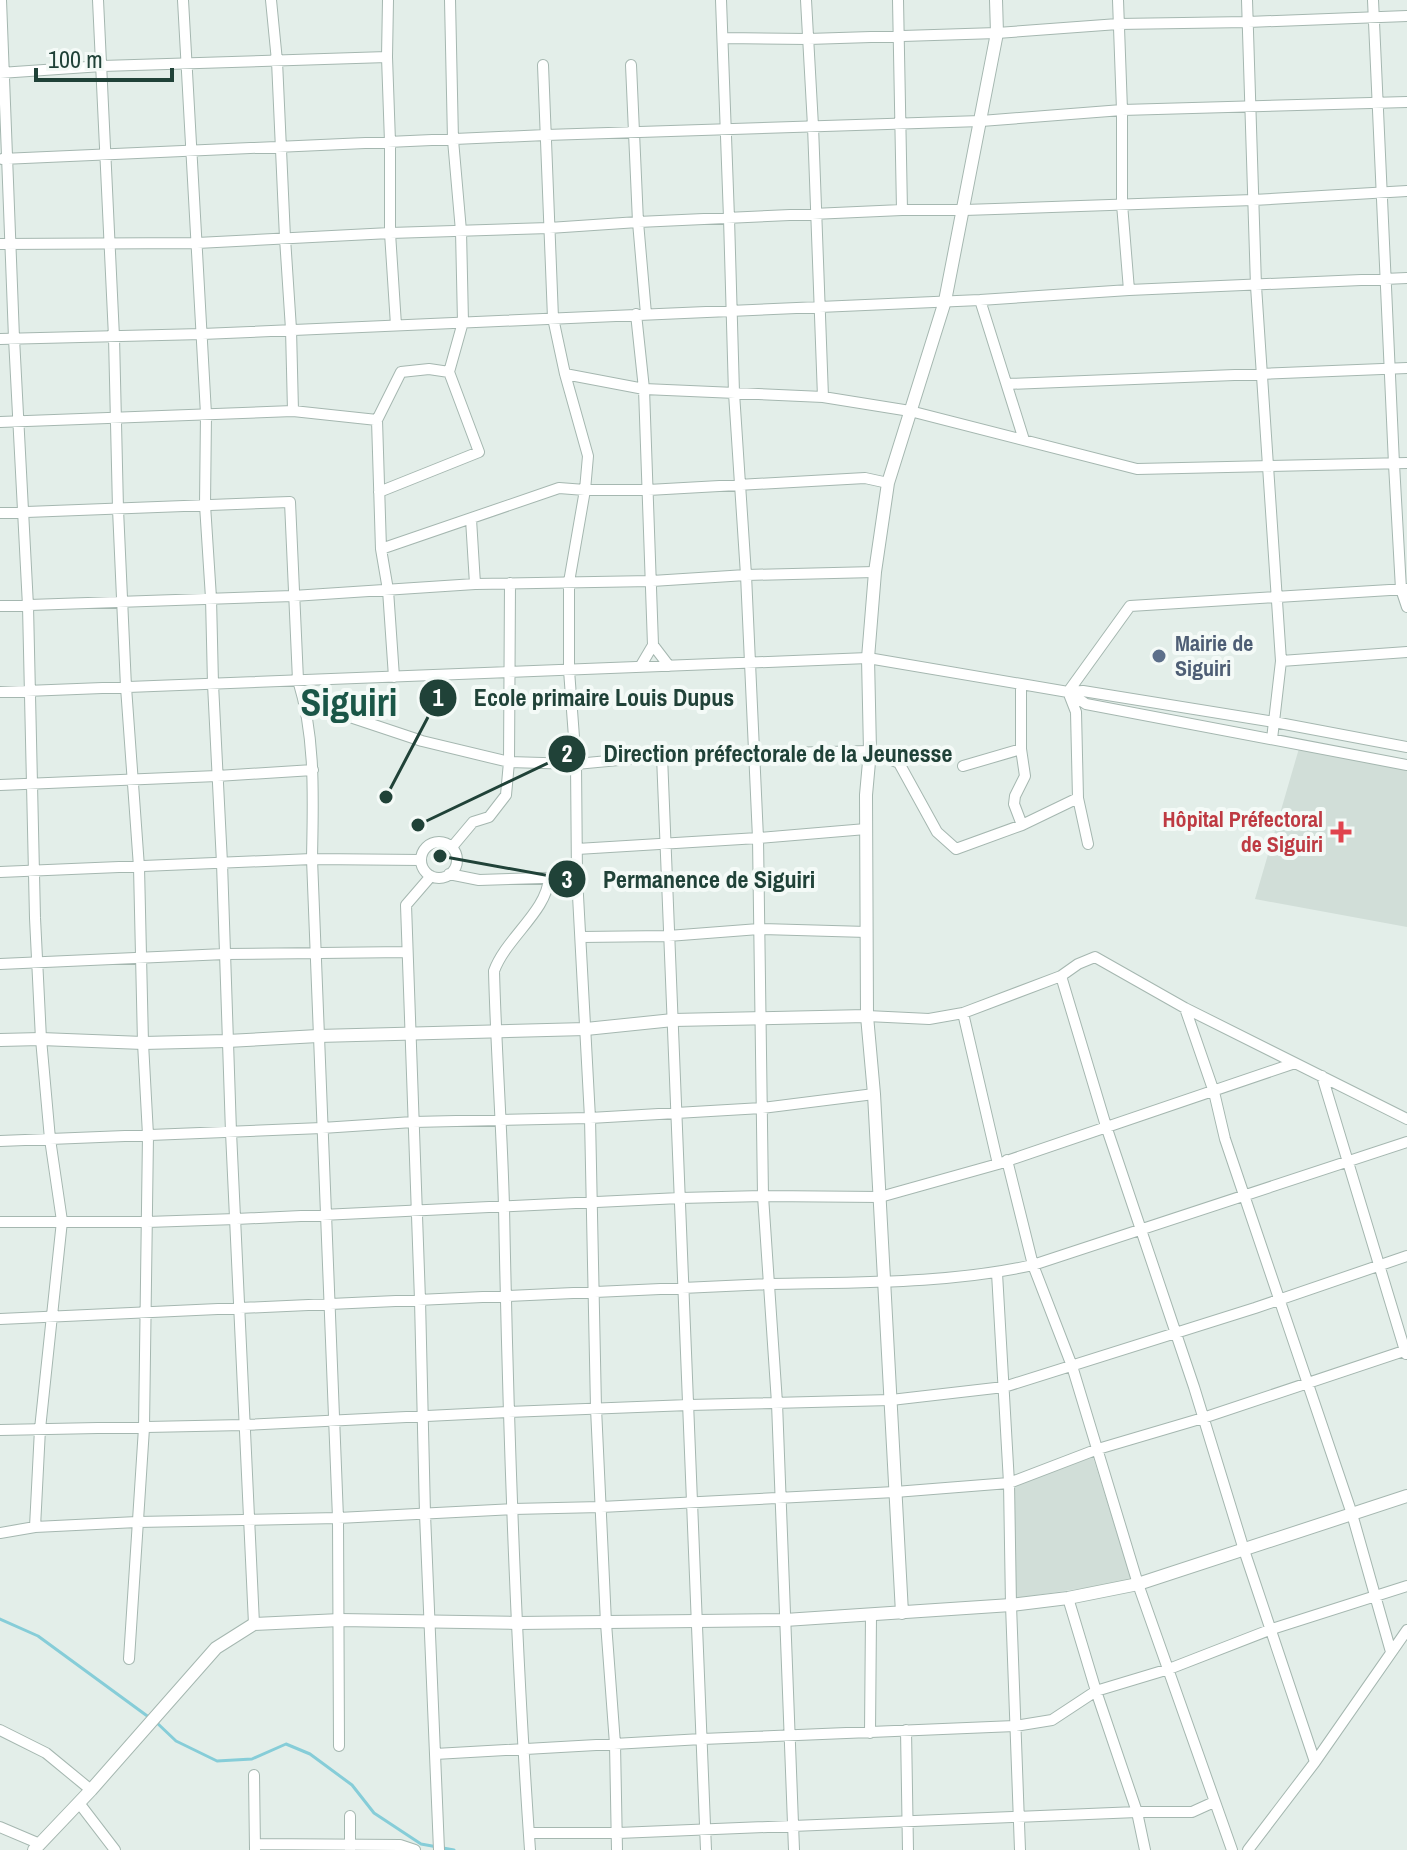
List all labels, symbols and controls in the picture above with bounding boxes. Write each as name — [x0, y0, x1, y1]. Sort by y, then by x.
scale bar — [36, 32, 172, 82]
text: 100 m — [48, 43, 103, 75]
place label: Mairie de Siguiri — [1175, 628, 1253, 683]
marker: Mairie de Siguiri — [1150, 647, 1168, 665]
callout: Ecole primaire Louis Dupus — [418, 674, 750, 722]
district label: Siguiri — [301, 677, 397, 728]
text: 1 — [433, 681, 444, 713]
text: Ecole primaire Louis Dupus — [474, 681, 734, 713]
callout: Direction préfectorale de la Jeunesse — [547, 730, 968, 778]
text: 2 — [562, 737, 573, 769]
text: Direction préfectorale de la Jeunesse — [604, 737, 953, 769]
place label: Hôpital Préfectoral de Siguiri — [1163, 804, 1323, 859]
marker: Hôpital Préfectoral de Siguiri — [1330, 821, 1352, 843]
callout: Permanence de Siguiri — [547, 855, 831, 903]
text: 3 — [562, 863, 573, 895]
text: Permanence de Siguiri — [603, 863, 815, 895]

